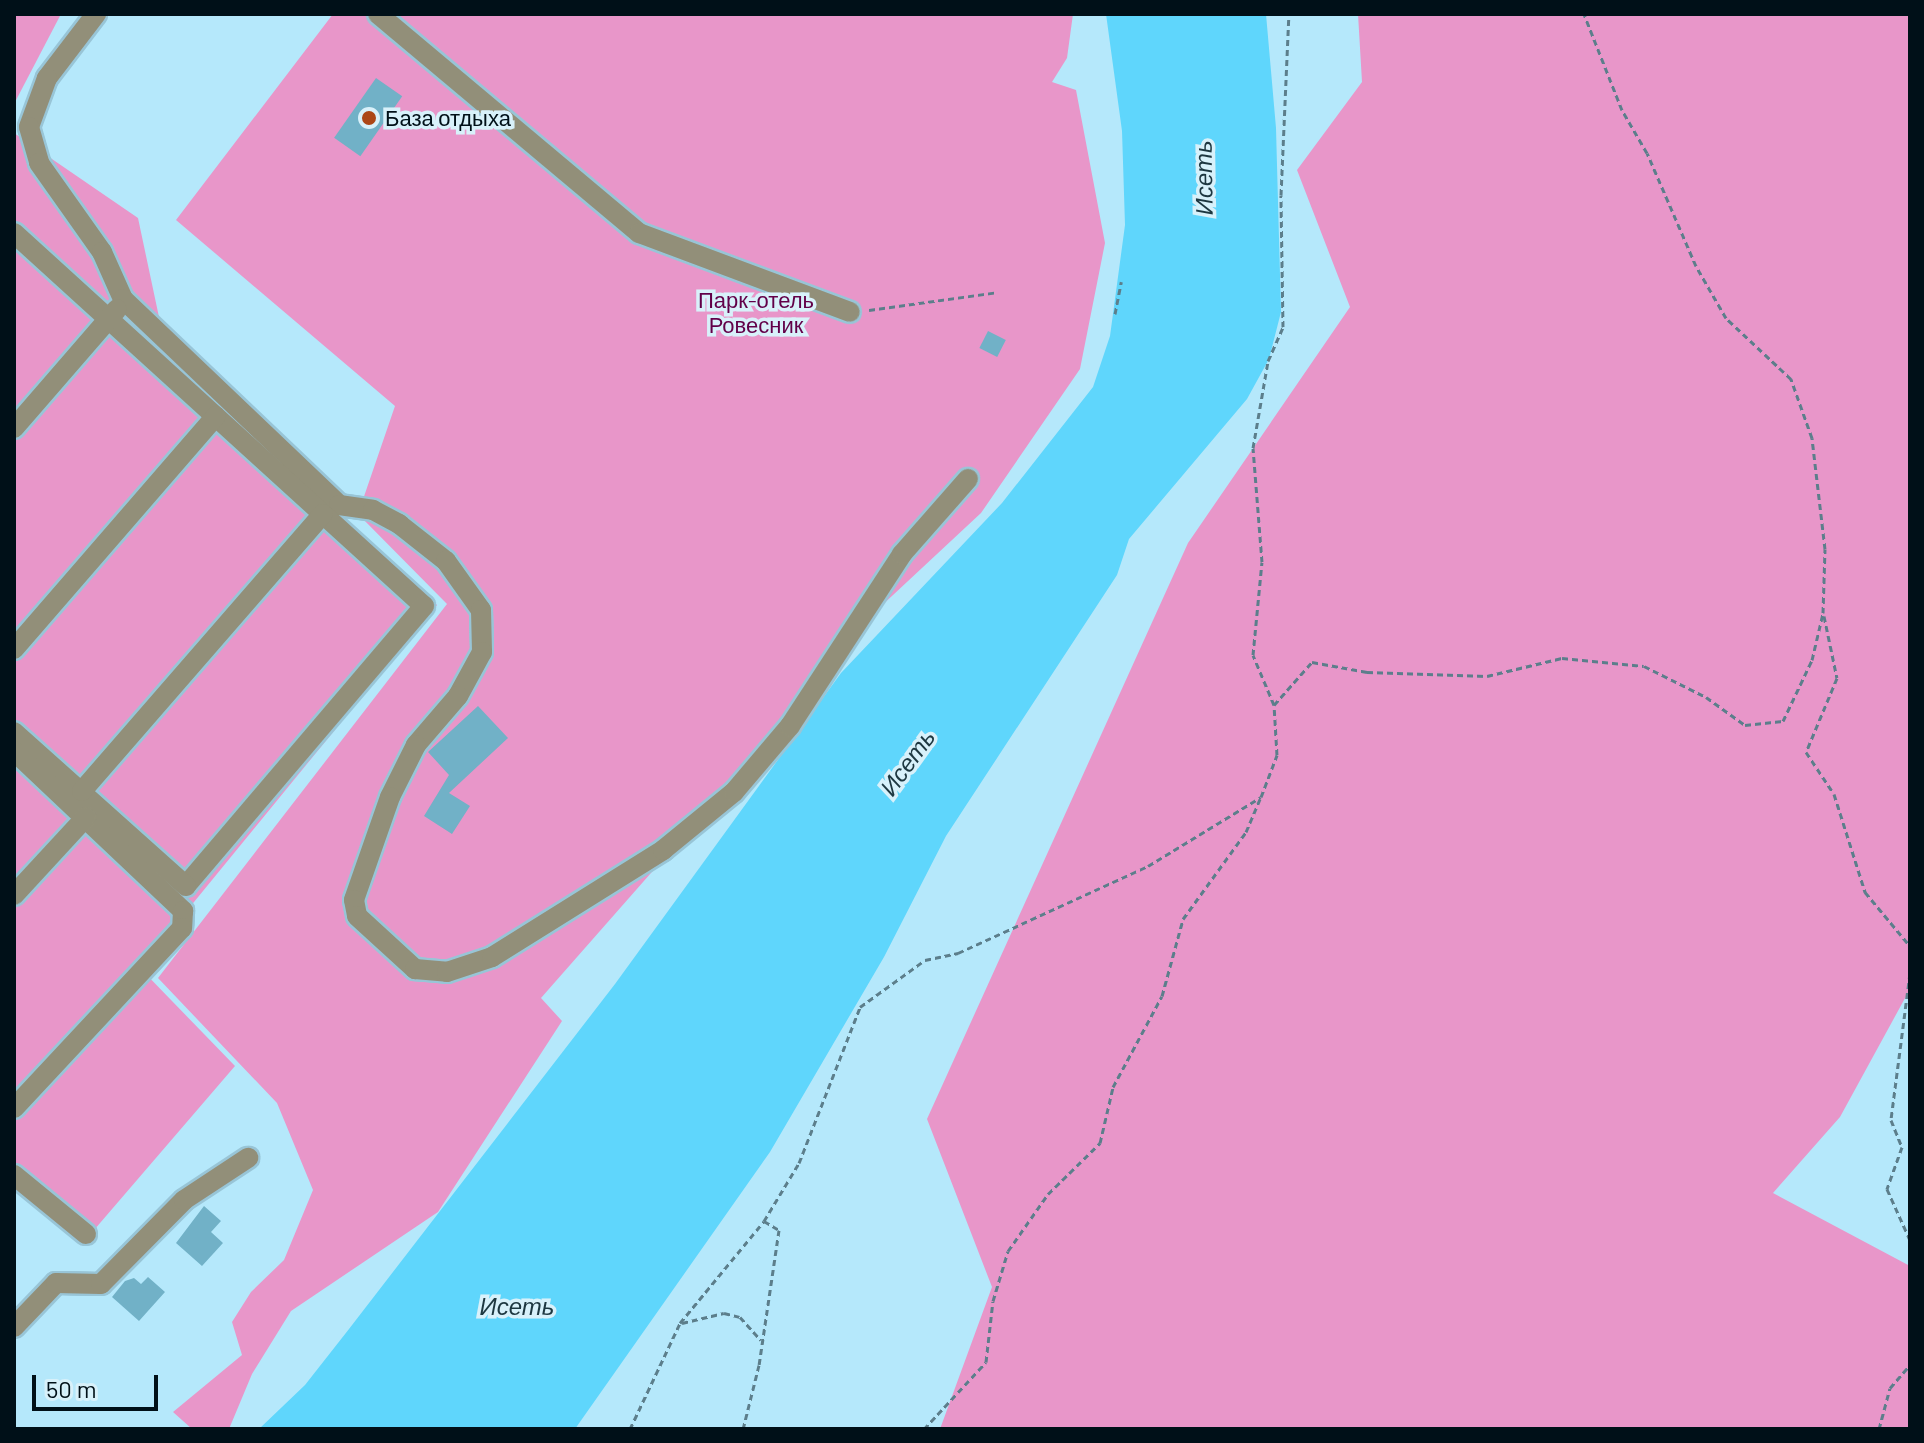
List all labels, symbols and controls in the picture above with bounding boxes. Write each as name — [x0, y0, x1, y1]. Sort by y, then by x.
place label: База отдыха — [385, 105, 511, 131]
marker: База отдыха — [360, 109, 378, 127]
water label: Исеть — [1188, 140, 1218, 216]
park label: Парк-отель Ровесник — [698, 286, 814, 338]
water label: Исеть — [873, 723, 941, 801]
water label: Исеть — [480, 1292, 554, 1320]
scale bar — [36, 1359, 162, 1409]
text: 50 m — [46, 1374, 97, 1403]

